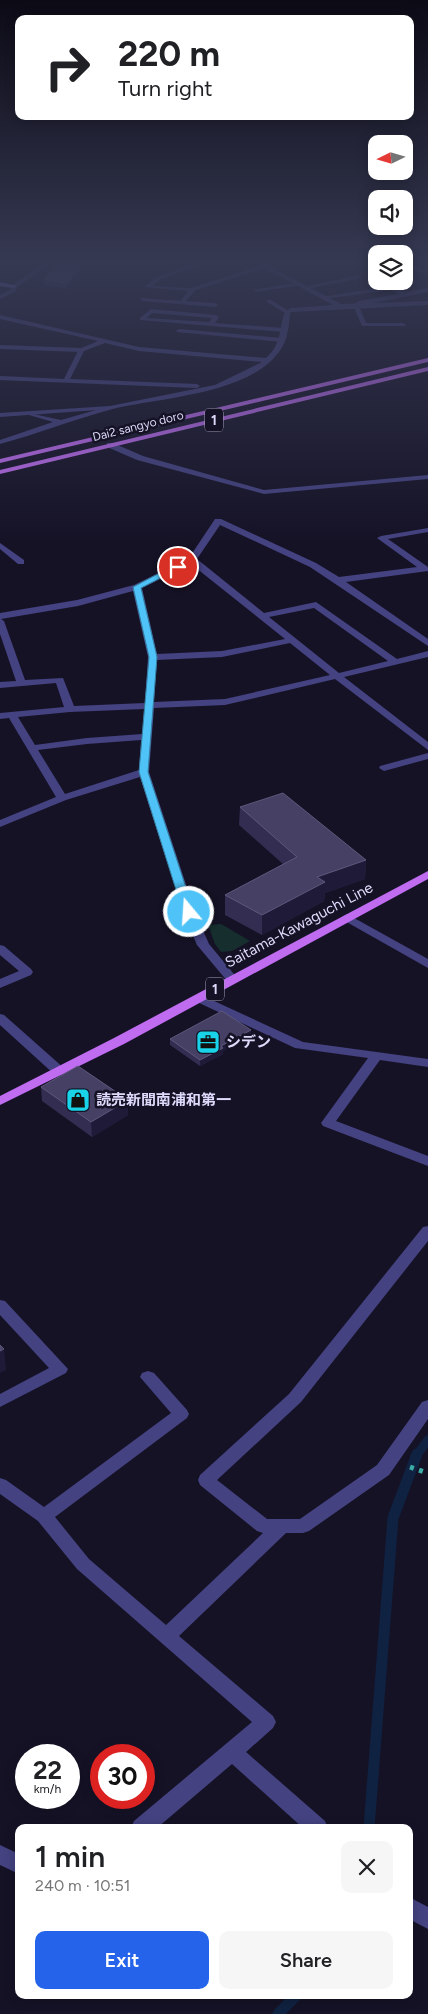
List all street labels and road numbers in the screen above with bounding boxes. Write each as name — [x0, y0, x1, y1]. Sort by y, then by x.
street label: Dai2 sangyo doro — [91, 408, 185, 444]
road number: 1 — [205, 408, 223, 432]
street label: Saitama-Kawaguchi Line — [222, 878, 376, 972]
road number: 1 — [206, 978, 224, 1001]

